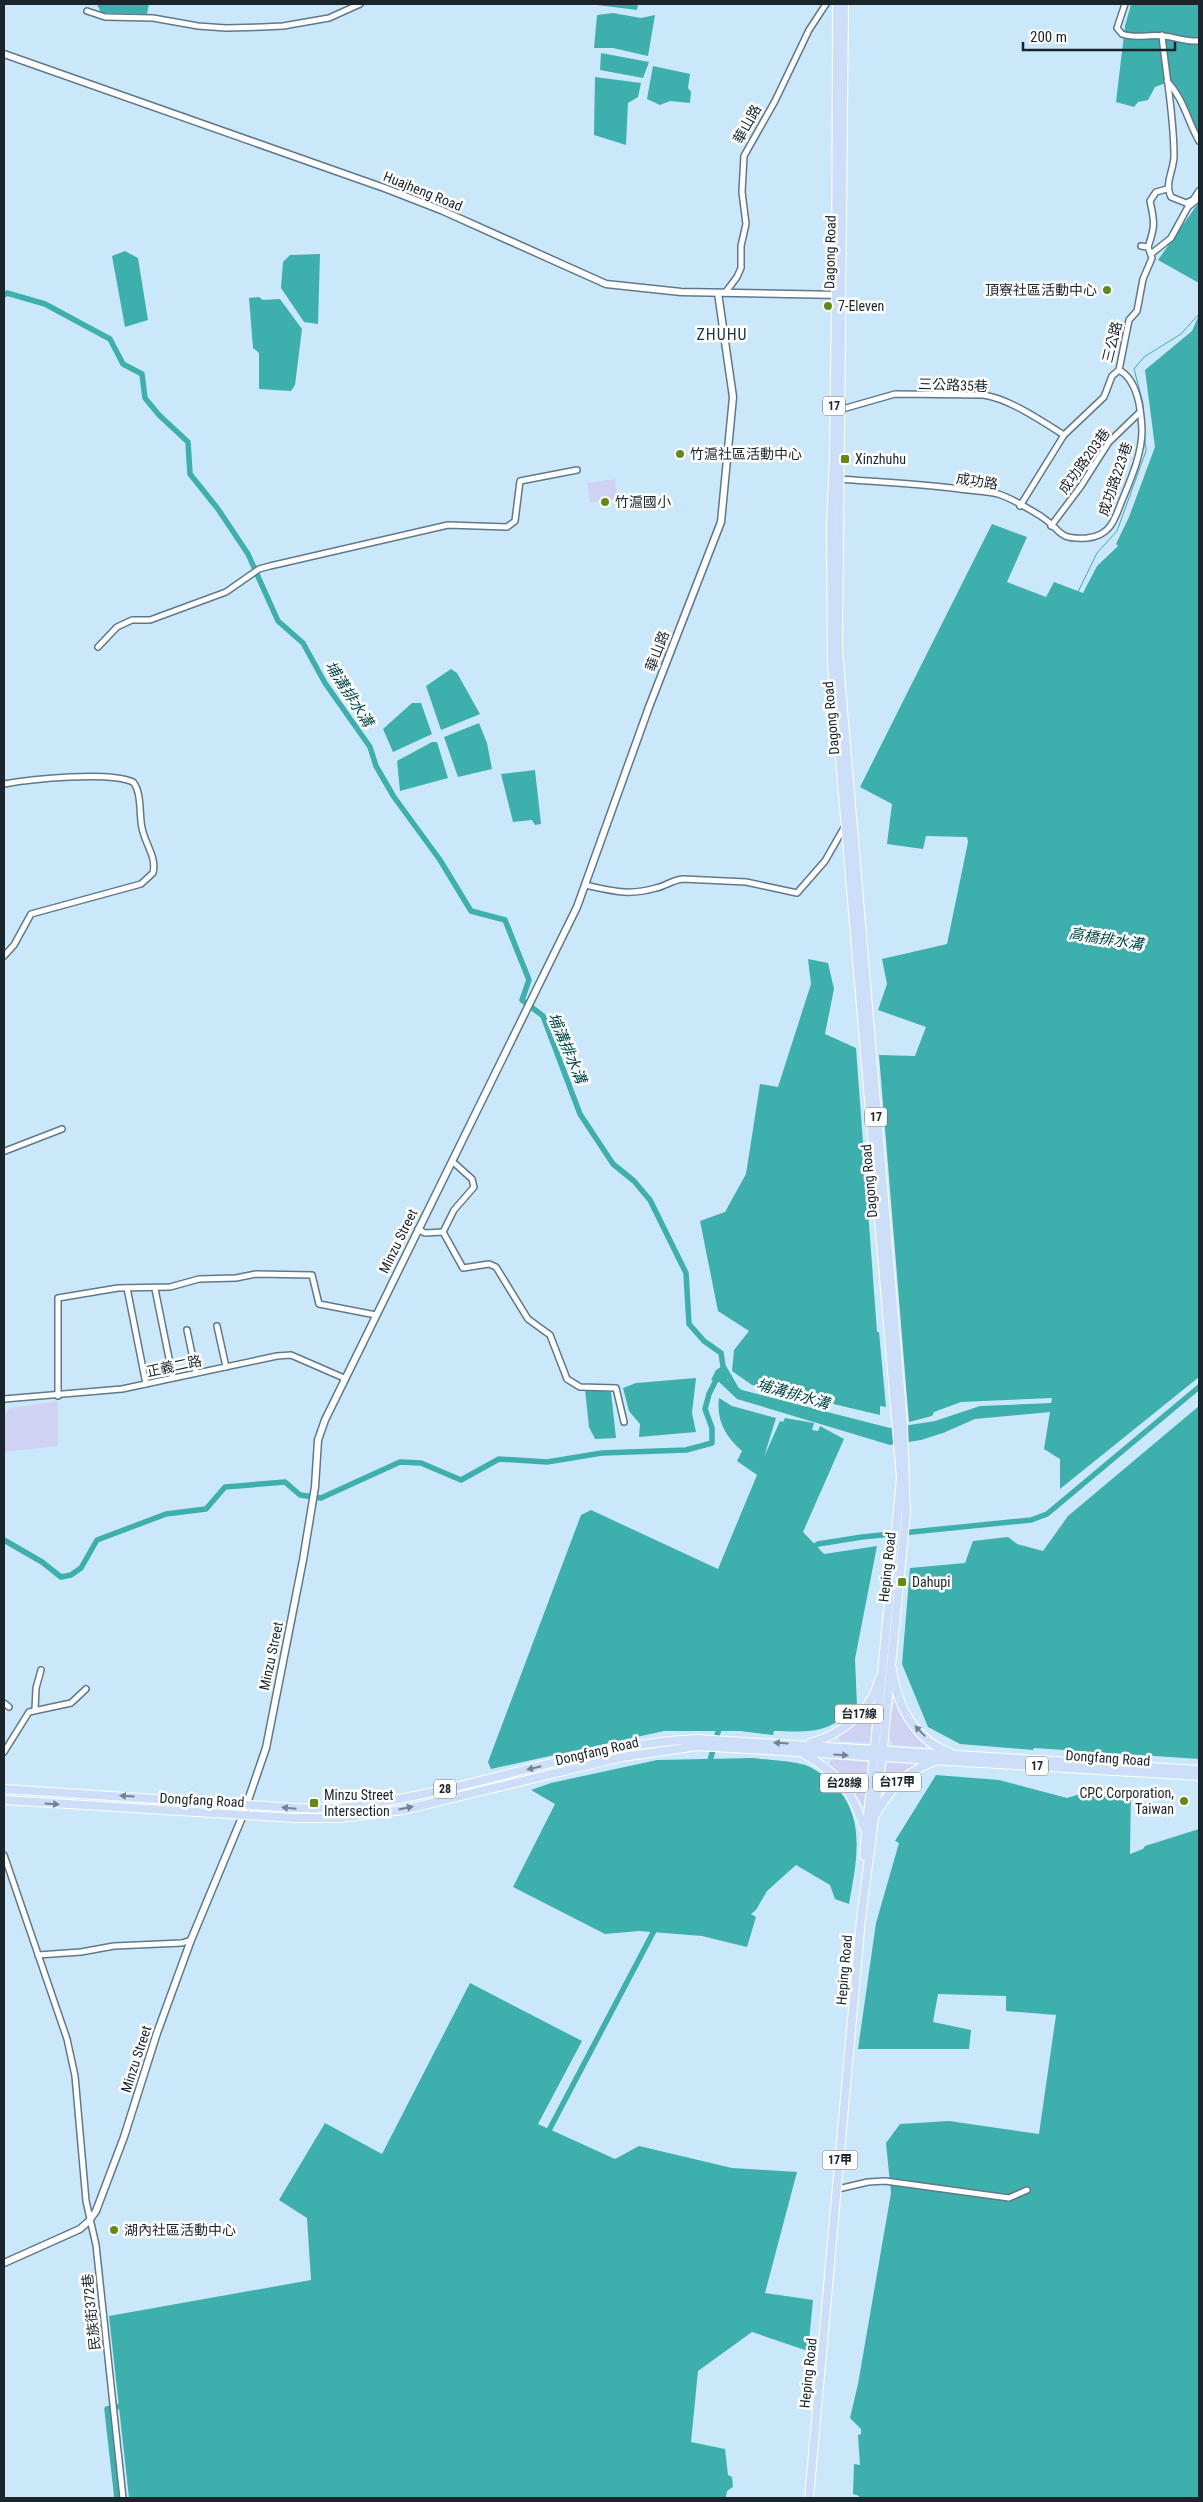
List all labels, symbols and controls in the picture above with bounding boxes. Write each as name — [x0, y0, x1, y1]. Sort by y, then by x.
scale bar — [1023, 20, 1176, 52]
text: 200 m — [1030, 28, 1067, 46]
street label: 華山路 — [730, 102, 764, 146]
street label: Huajheng Road — [381, 168, 465, 214]
street label: Dagong Road — [821, 215, 839, 289]
place label: 頂寮社區活動中心 — [985, 282, 1097, 298]
marker: 頂寮社區活動中心 — [1101, 284, 1113, 296]
place label: 7-Eleven — [838, 298, 884, 314]
marker: 7-Eleven — [822, 300, 834, 312]
street label: 三公路 — [1099, 320, 1125, 364]
district label: ZHUHU — [696, 325, 748, 344]
street label: 三公路35巷 — [918, 376, 988, 394]
road number: 17 — [823, 396, 845, 416]
street label: 成功路203巷 — [1055, 425, 1113, 497]
street label: 成功路223巷 — [1095, 440, 1135, 518]
place label: 竹滬社區活動中心 — [690, 446, 802, 462]
marker: 竹滬社區活動中心 — [674, 448, 686, 460]
place label: Xinzhuhu — [855, 451, 906, 467]
marker: Xinzhuhu — [839, 453, 851, 465]
street label: 成功路 — [955, 470, 999, 492]
place label: 竹滬國小 — [615, 494, 671, 510]
marker: 竹滬國小 — [599, 496, 611, 508]
street label: 華山路 — [642, 629, 672, 673]
water label: 埔溝排水溝 — [321, 658, 378, 732]
street label: Dagong Road — [820, 681, 842, 755]
water label: 高橋排水溝 — [1068, 924, 1146, 954]
water label: 埔溝排水溝 — [544, 1010, 591, 1088]
road number: 17 — [865, 1108, 887, 1126]
street label: Dagong Road — [858, 1144, 880, 1218]
street label: Minzu Street — [376, 1206, 420, 1276]
street label: 正義二路 — [145, 1352, 203, 1380]
water label: 埔溝排水溝 — [754, 1375, 833, 1414]
street label: Heping Road — [875, 1531, 899, 1603]
place label: Dahupi — [912, 1574, 950, 1590]
marker: Dahupi — [896, 1576, 908, 1588]
street label: Minzu Street — [256, 1620, 286, 1692]
road number: 台17線 — [835, 1705, 883, 1724]
one-way arrow — [914, 1725, 926, 1737]
street label: Dongfang Road — [554, 1734, 640, 1768]
one-way arrow — [773, 1739, 789, 1747]
street label: Dongfang Road — [1065, 1747, 1151, 1769]
one-way arrow — [834, 1752, 850, 1760]
road number: 17 — [1026, 1756, 1048, 1775]
one-way arrow — [527, 1764, 542, 1772]
road number: 台17甲 — [873, 1772, 921, 1791]
road number: 台28線 — [820, 1774, 868, 1792]
road number: 28 — [434, 1780, 456, 1798]
place label: CPC Corporation, Taiwan — [1079, 1785, 1174, 1817]
place label: Minzu Street Intersection — [324, 1787, 394, 1819]
street label: Dongfang Road — [159, 1790, 245, 1810]
one-way arrow — [118, 1792, 134, 1800]
marker: CPC Corporation, Taiwan — [1178, 1795, 1190, 1807]
marker: Minzu Street Intersection — [308, 1797, 320, 1809]
one-way arrow — [45, 1800, 61, 1808]
one-way arrow — [280, 1803, 296, 1811]
one-way arrow — [399, 1804, 415, 1812]
street label: Heping Road — [833, 1934, 855, 2006]
street label: Minzu Street — [118, 2023, 154, 2095]
road number: 17甲 — [822, 2150, 858, 2170]
place label: 湖內社區活動中心 — [124, 2222, 236, 2238]
marker: 湖內社區活動中心 — [108, 2224, 120, 2236]
street label: 民族街372巷 — [79, 2273, 103, 2351]
street label: Heping Road — [796, 2337, 820, 2409]

